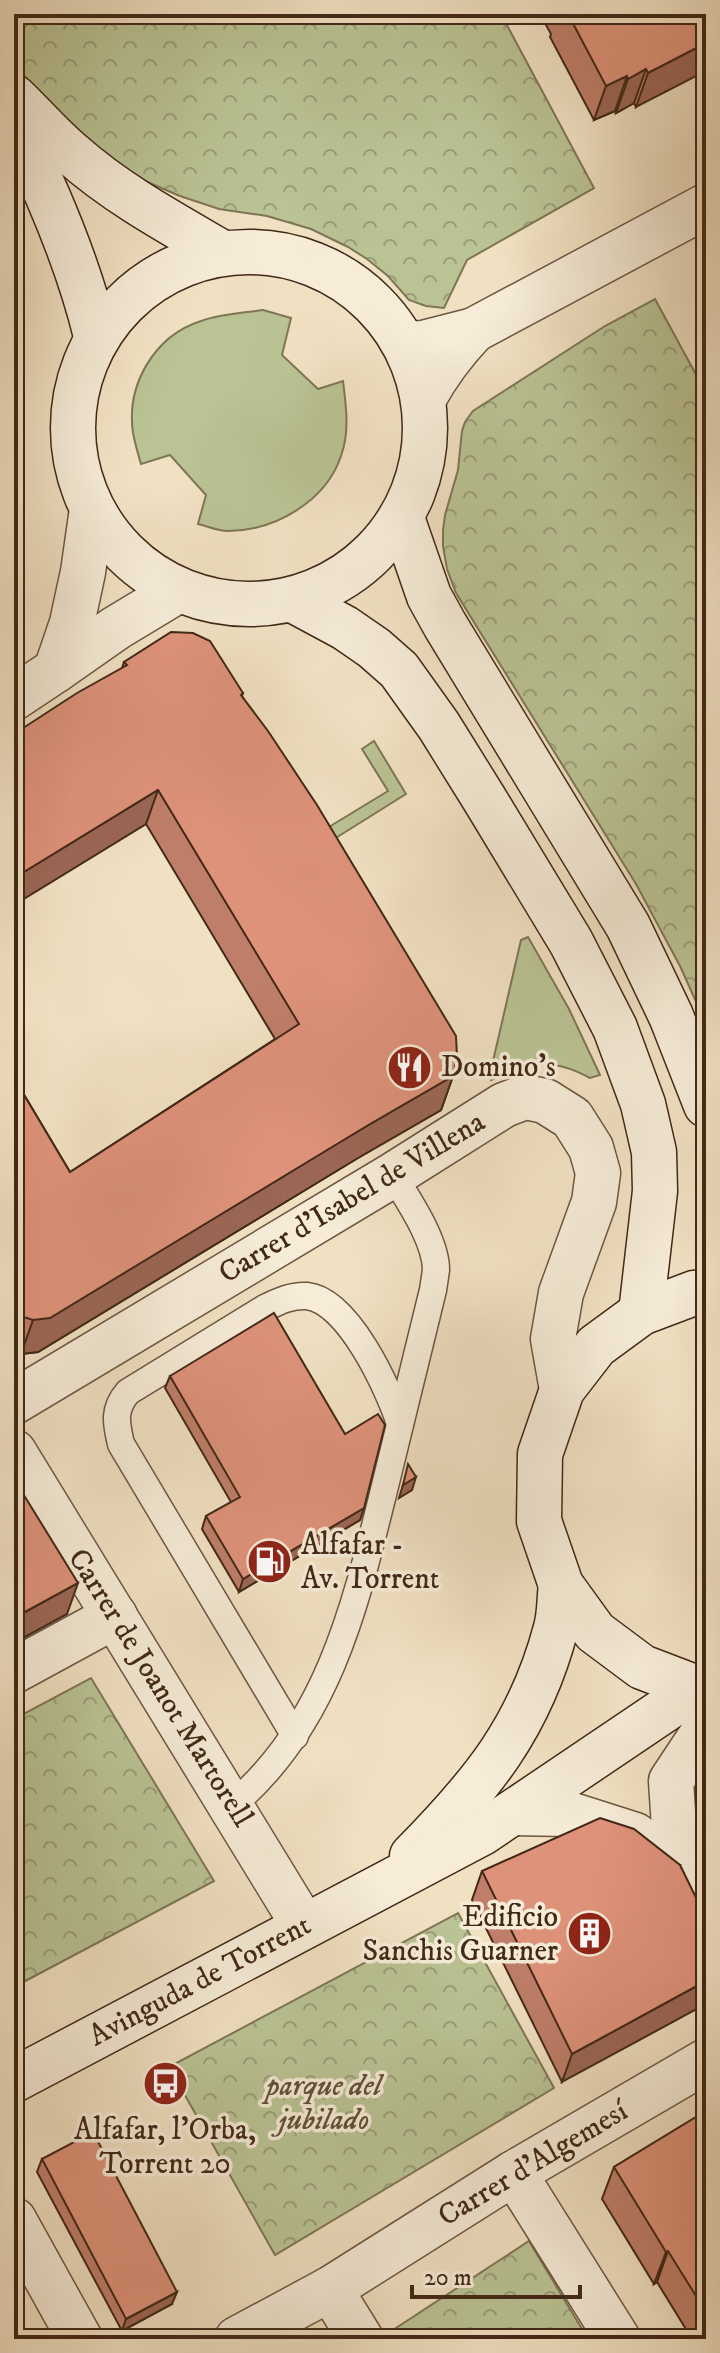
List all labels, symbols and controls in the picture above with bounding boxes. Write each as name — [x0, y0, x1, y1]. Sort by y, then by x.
restaurant icon: Domino's — [386, 1043, 434, 1091]
place label: Domino's — [441, 1049, 556, 1086]
street label: Carrer d'Isabel de Villena — [212, 1104, 492, 1292]
place label: Alfafar - Av. Torrent — [301, 1527, 439, 1598]
fuel station icon: Alfafar - Av. Torrent — [246, 1538, 294, 1586]
street label: Carrer de Joanot Martorell — [59, 1542, 261, 1834]
place label: Edificio Sanchis Guarner — [363, 1899, 558, 1970]
street label: Avinguda de Torrent — [83, 1907, 317, 2055]
building icon: Edificio Sanchis Guarner — [565, 1910, 613, 1958]
bus stop icon: Alfafar, l'Orba, Torrent 20 — [141, 2060, 189, 2108]
park label: parque del jubilado — [261, 2068, 385, 2139]
street label: Carrer d’Algemesí — [432, 2092, 636, 2235]
place label: Alfafar, l'Orba, Torrent 20 — [74, 2112, 256, 2183]
scale bar — [412, 2249, 580, 2299]
text: 20 m — [424, 2263, 472, 2293]

